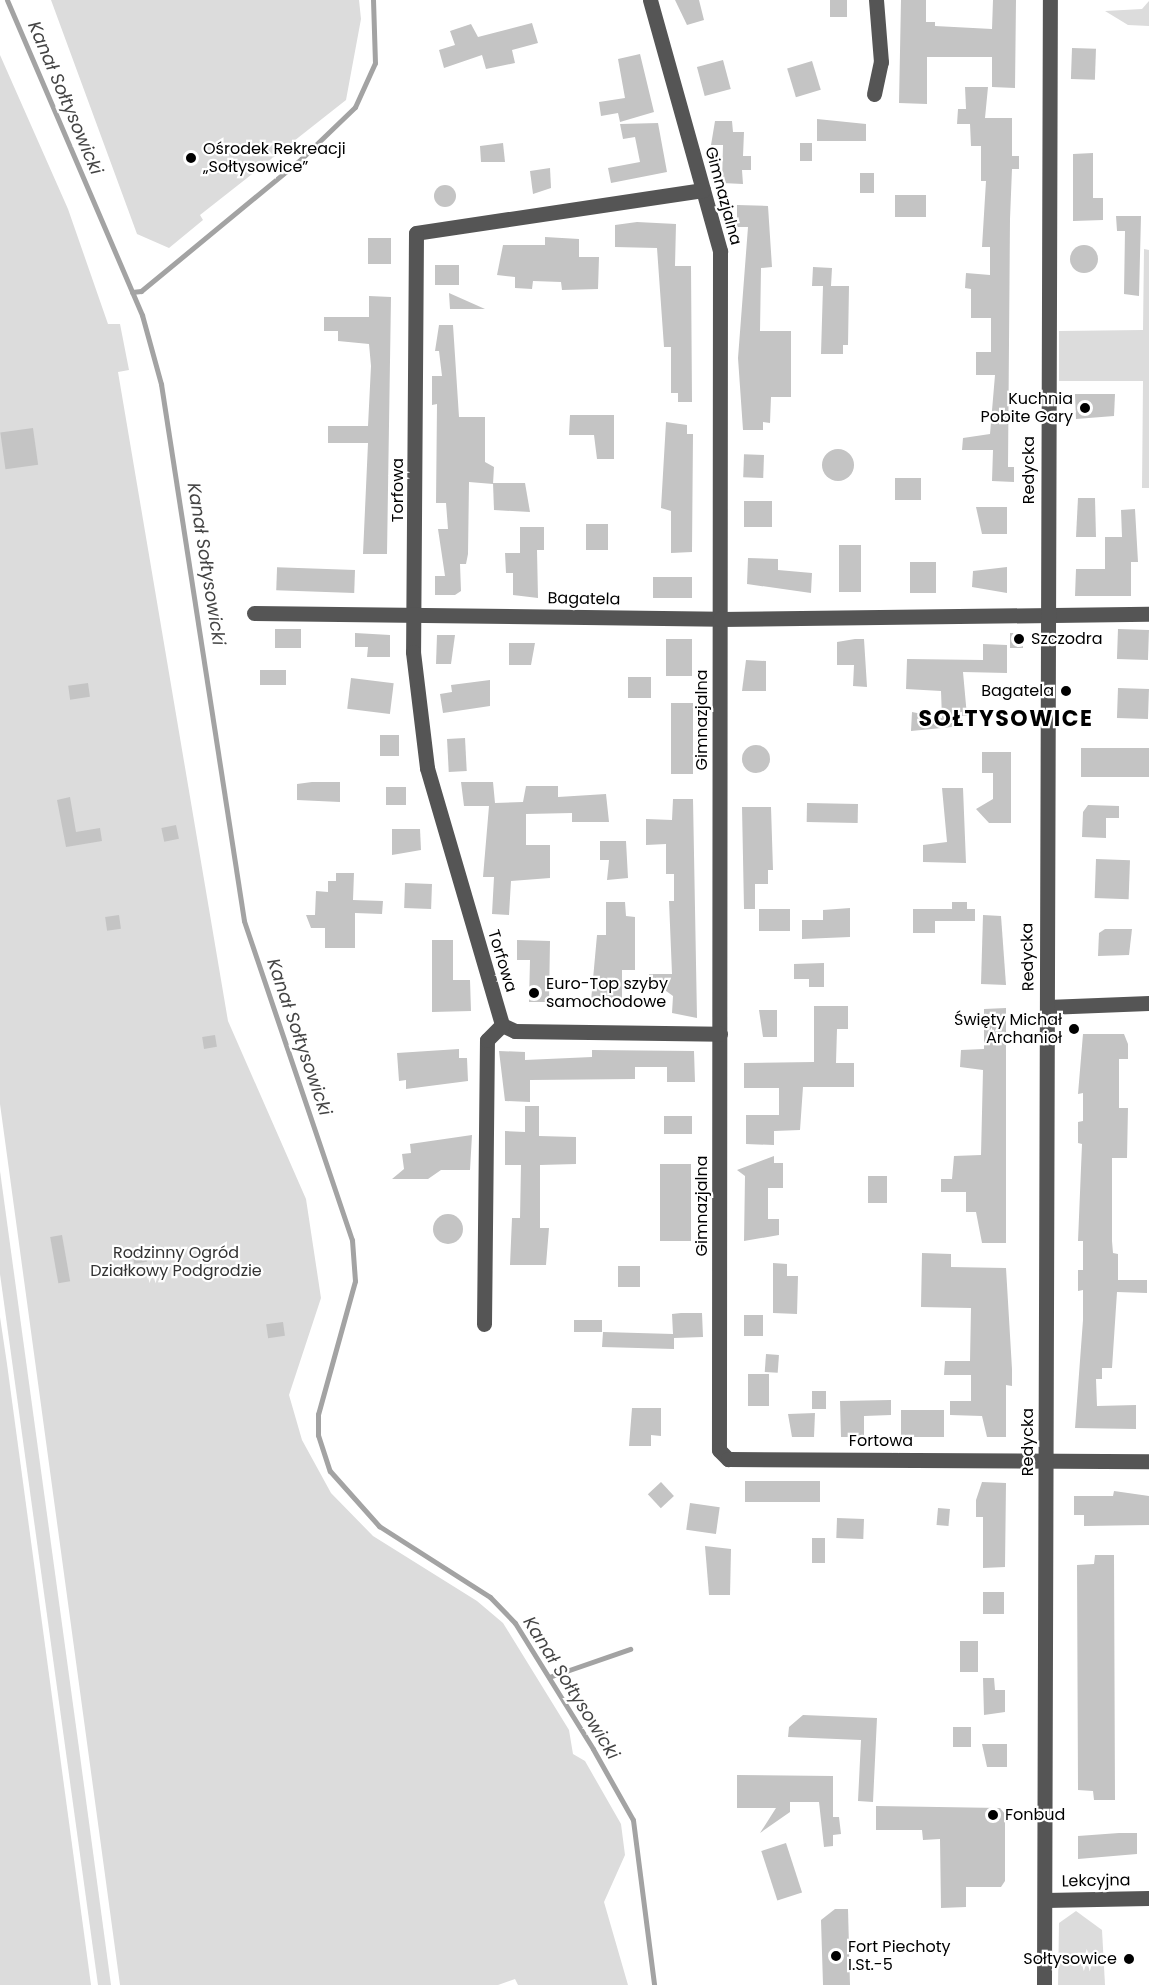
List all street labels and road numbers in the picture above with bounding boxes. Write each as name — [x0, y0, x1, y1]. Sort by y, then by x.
street label: Gimnazjalna — [701, 145, 745, 247]
street label: Redycka — [1019, 436, 1039, 504]
street label: Torfowa — [388, 458, 408, 522]
street label: Bagatela — [547, 589, 621, 609]
street label: Gimnazjalna — [692, 670, 712, 770]
street label: Redycka — [1018, 923, 1038, 991]
street label: Torfowa — [483, 927, 521, 995]
street label: Gimnazjalna — [692, 1156, 712, 1256]
street label: Redycka — [1018, 1408, 1038, 1476]
street label: Fortowa — [849, 1431, 913, 1451]
street label: Lekcyjna — [1061, 1871, 1131, 1891]

